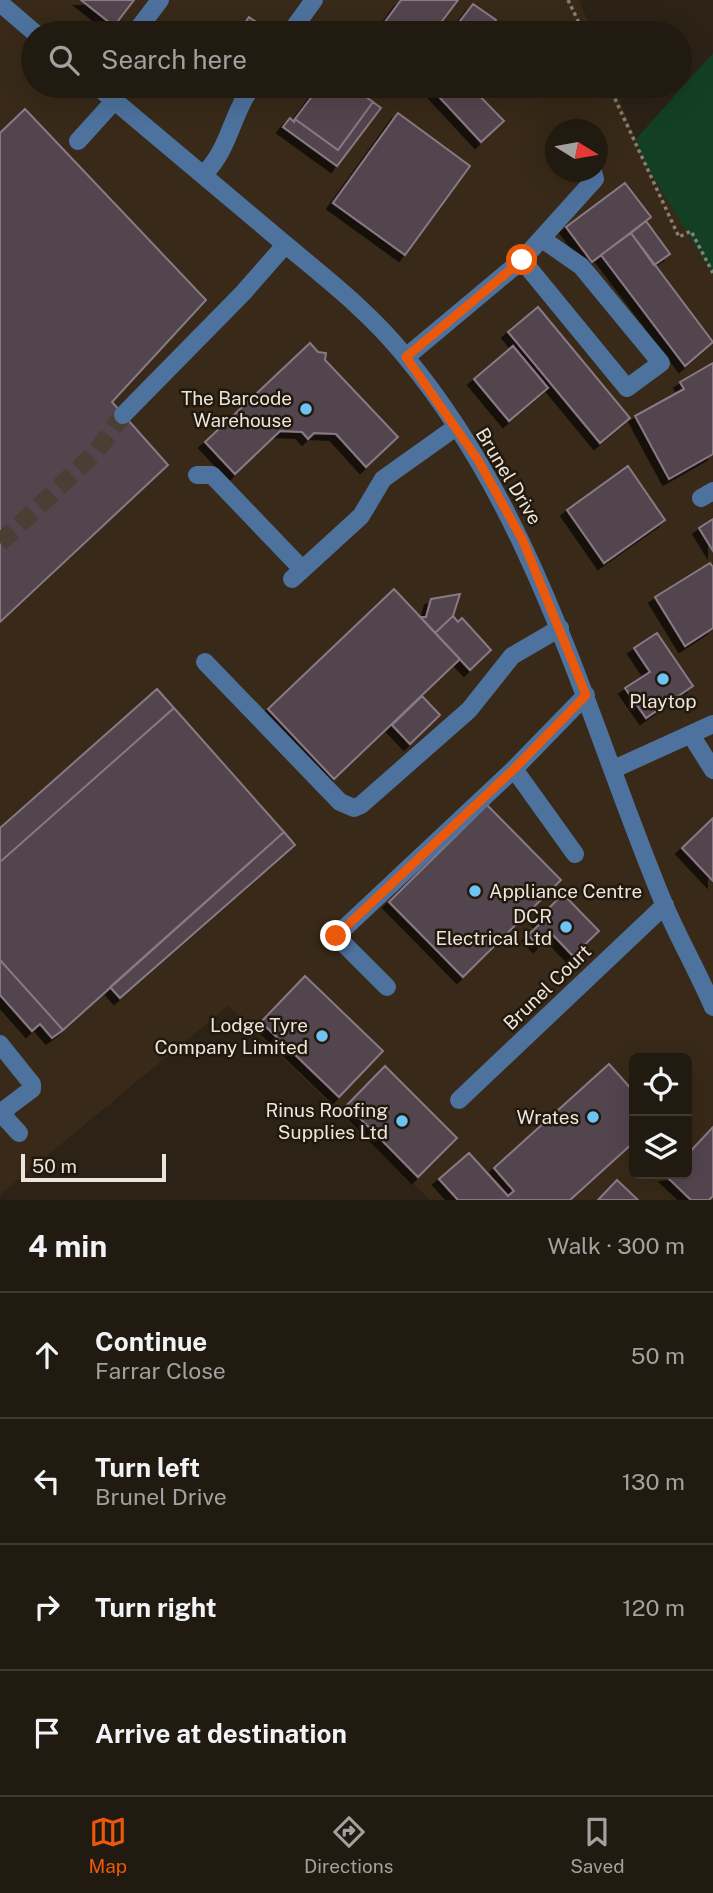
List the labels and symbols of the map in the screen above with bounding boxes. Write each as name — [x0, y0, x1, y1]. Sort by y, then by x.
north arrow — [545, 119, 608, 182]
route start — [506, 244, 537, 275]
place label: The Barcode Warehouse — [181, 387, 292, 431]
marker: The Barcode Warehouse — [298, 401, 314, 417]
street label: Brunel Drive — [472, 424, 546, 528]
marker: Playtop — [655, 671, 671, 687]
place label: Playtop — [629, 690, 697, 712]
place label: Appliance Centre — [489, 880, 642, 902]
marker: Appliance Centre — [467, 883, 483, 899]
place label: DCR Electrical Ltd — [435, 905, 552, 949]
marker: DCR Electrical Ltd — [558, 919, 574, 935]
route end — [320, 920, 351, 951]
street label: Brunel Court — [499, 940, 595, 1034]
place label: Lodge Tyre Company Limited — [155, 1014, 308, 1058]
marker: Lodge Tyre Company Limited — [314, 1028, 330, 1044]
place label: Rinus Roofing Supplies Ltd — [266, 1099, 388, 1143]
place label: Wrates — [516, 1106, 579, 1128]
marker: Wrates — [585, 1109, 601, 1125]
marker: Rinus Roofing Supplies Ltd — [394, 1113, 410, 1129]
scale bar — [21, 1151, 166, 1183]

